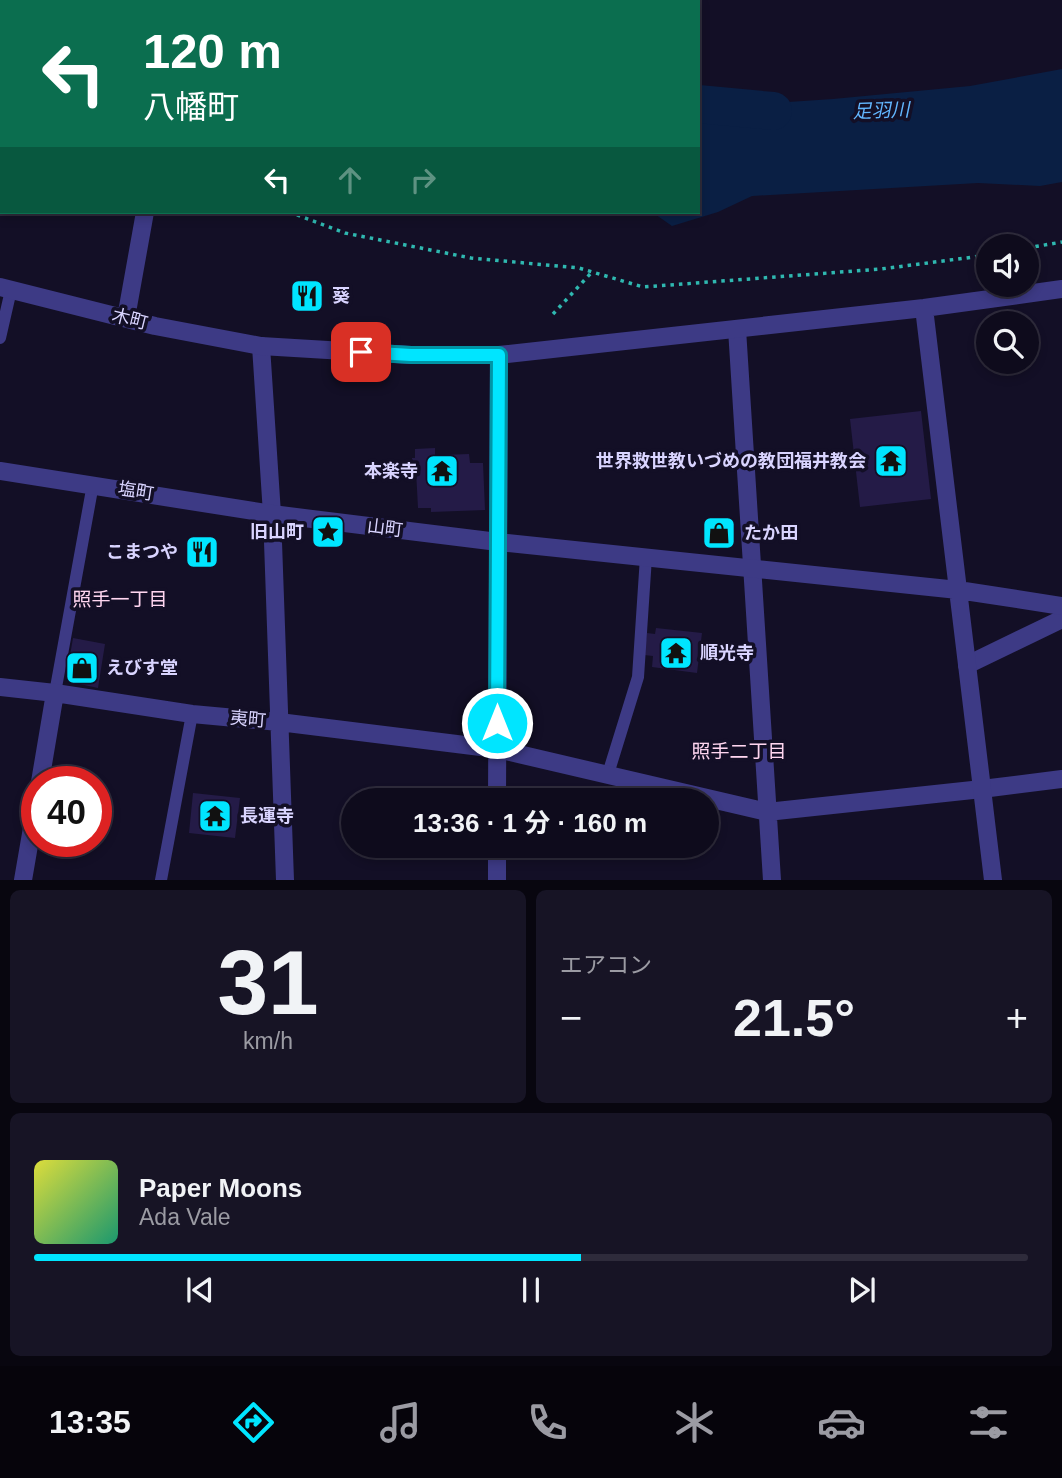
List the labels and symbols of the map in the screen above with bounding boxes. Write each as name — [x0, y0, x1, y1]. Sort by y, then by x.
water label: 足羽川 — [852, 99, 912, 122]
restaurant icon: 葵 — [288, 277, 326, 315]
place label: 葵 — [332, 286, 350, 306]
street label: 木町 — [110, 305, 150, 333]
pin — [331, 322, 391, 382]
temple icon: 世界救世教いづめの教団福井教会 — [872, 442, 910, 480]
place label: 世界救世教いづめの教団福井教会 — [596, 451, 866, 471]
temple icon: 本楽寺 — [423, 452, 461, 490]
place label: 本楽寺 — [364, 461, 418, 481]
street label: 塩町 — [117, 478, 155, 504]
place icon: 旧山町 — [309, 513, 347, 551]
shop icon: たか田 — [700, 514, 738, 552]
street label: 山町 — [366, 516, 404, 540]
place label: 旧山町 — [250, 522, 304, 542]
place label: たか田 — [744, 523, 798, 543]
restaurant icon: こまつや — [183, 533, 221, 571]
place label: こまつや — [106, 542, 178, 562]
district label: 照手一丁目 — [72, 589, 168, 610]
temple icon: 順光寺 — [657, 634, 695, 672]
place label: 順光寺 — [700, 643, 754, 663]
shop icon: えびす堂 — [63, 649, 101, 687]
place label: えびす堂 — [106, 658, 178, 678]
position arrow — [460, 686, 534, 760]
street label: 夷町 — [229, 707, 267, 731]
district label: 照手二丁目 — [691, 741, 787, 762]
speed limit sign: 40 — [21, 766, 112, 857]
temple icon: 長運寺 — [196, 797, 234, 835]
place label: 長運寺 — [240, 806, 294, 826]

